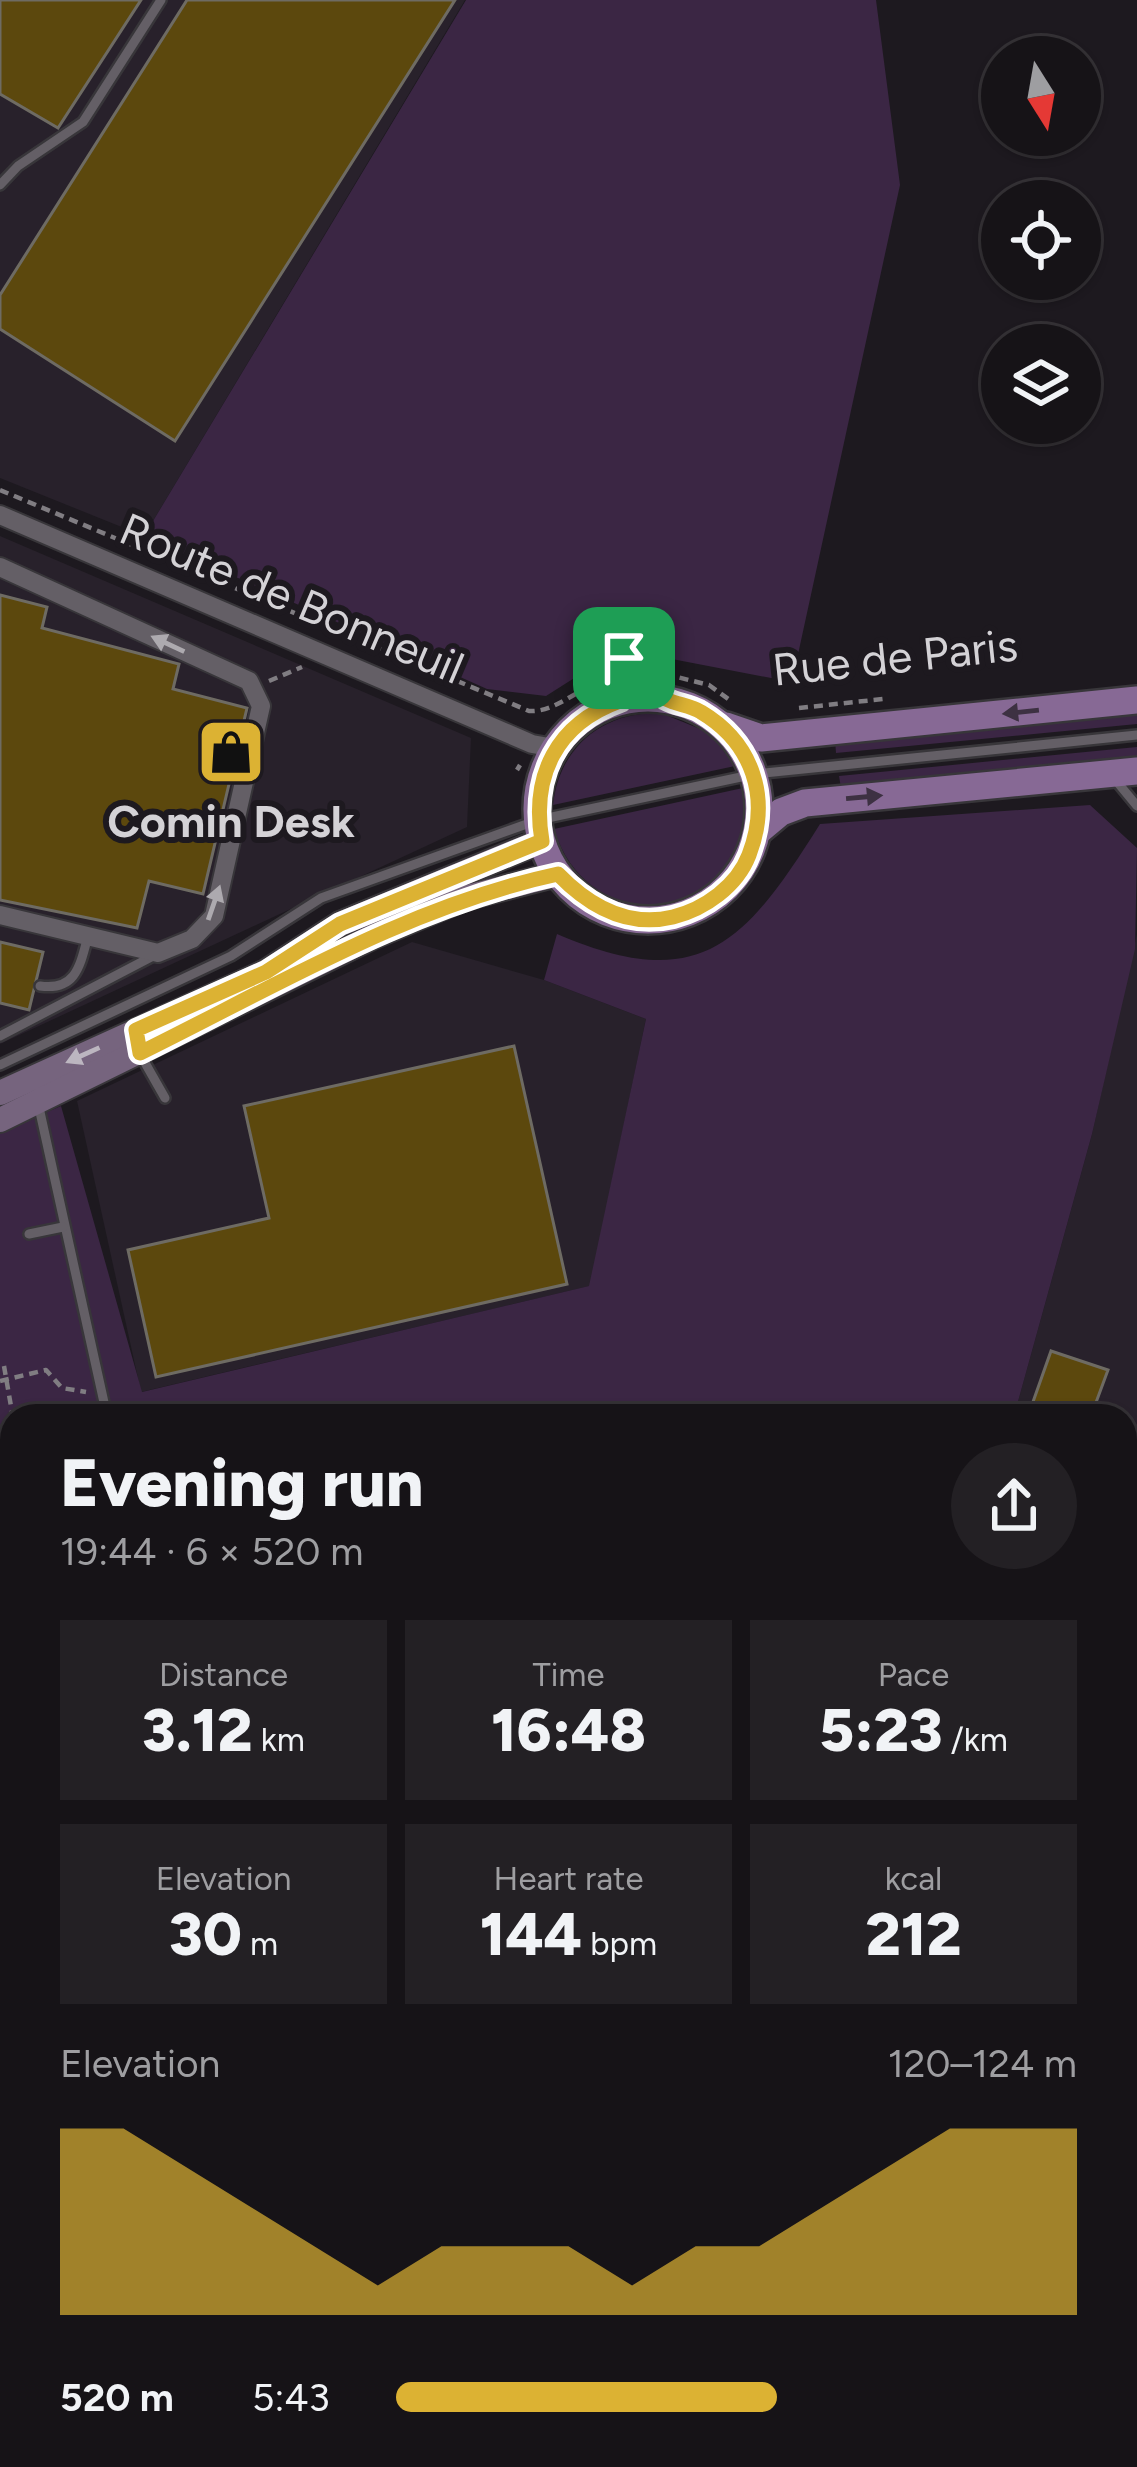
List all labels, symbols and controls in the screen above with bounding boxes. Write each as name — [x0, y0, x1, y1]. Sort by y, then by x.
north arrow — [981, 36, 1101, 156]
map controls — [981, 36, 1101, 444]
button: locate — [981, 180, 1101, 300]
button: layers — [981, 324, 1101, 444]
street label: Route de Bonneuil — [112, 501, 472, 695]
pin — [573, 607, 675, 709]
street label: Rue de Paris — [770, 617, 1020, 697]
icon: arrive — [591, 625, 657, 691]
one-way arrow — [150, 634, 185, 654]
one-way arrow — [1001, 703, 1039, 722]
shop icon: Comin Desk — [196, 717, 266, 787]
one-way arrow — [846, 787, 883, 806]
place label: Comin Desk — [107, 794, 355, 848]
one-way arrow — [206, 884, 225, 920]
one-way arrow — [65, 1045, 100, 1065]
text: Evening run — [60, 1443, 424, 1523]
button: share — [951, 1443, 1077, 1569]
text: 19:44 · 6 × 520 m — [60, 1528, 363, 1575]
text: Distance — [159, 1655, 288, 1694]
text: Time — [533, 1655, 604, 1694]
text: Pace — [878, 1655, 949, 1694]
text: 3.12 — [142, 1694, 253, 1766]
text: 16:48 — [491, 1694, 646, 1766]
text: 5:23 — [819, 1694, 943, 1766]
text: km — [253, 1720, 305, 1759]
text: /km — [943, 1720, 1008, 1759]
text: Elevation — [156, 1859, 291, 1898]
text: Heart rate — [494, 1859, 643, 1898]
text: kcal — [885, 1859, 942, 1898]
text: 30 — [169, 1898, 242, 1970]
text: 144 — [480, 1898, 582, 1970]
text: 212 — [865, 1898, 962, 1970]
text: m — [242, 1924, 278, 1963]
text: bpm — [582, 1924, 657, 1963]
text: Elevation — [60, 2040, 220, 2087]
text: 120–124 m — [888, 2040, 1077, 2087]
text: 520 m — [60, 2374, 174, 2421]
text: 5:43 — [252, 2374, 330, 2421]

